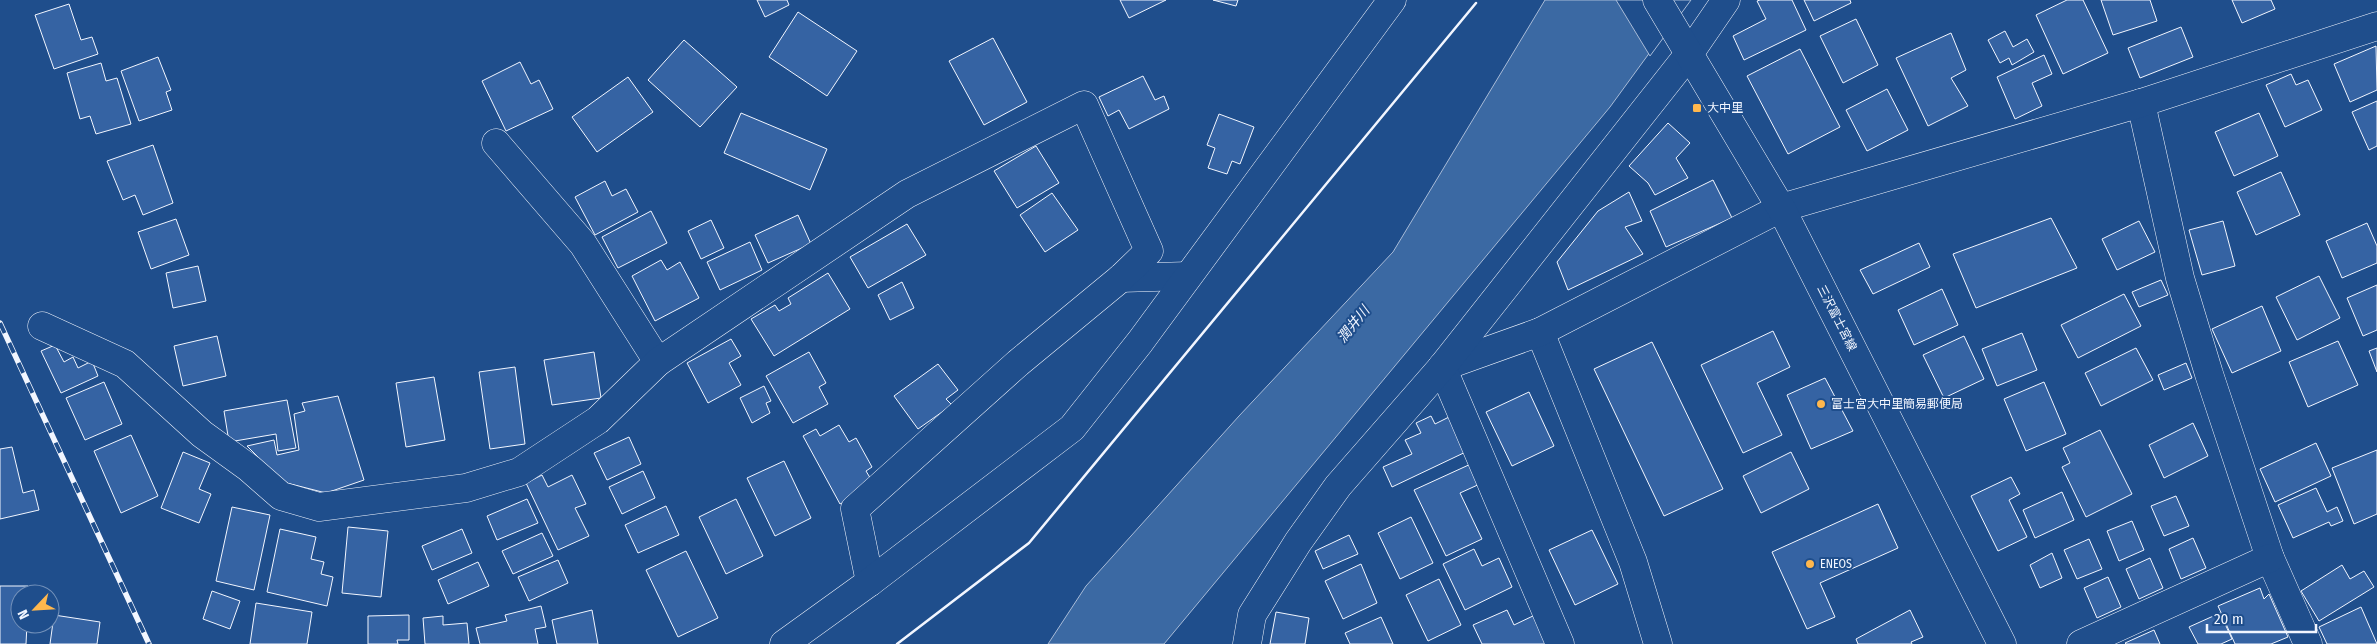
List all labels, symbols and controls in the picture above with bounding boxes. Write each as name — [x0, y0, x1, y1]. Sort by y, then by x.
place label: 大中里 — [1707, 101, 1743, 115]
marker: 大中里 — [1691, 102, 1703, 114]
street label: 三沢富士宮線 — [1814, 283, 1860, 353]
water label: 潤井川 — [1334, 301, 1374, 346]
place label: 富士宮大中里簡易郵便局 — [1831, 397, 1963, 411]
marker: 富士宮大中里簡易郵便局 — [1815, 398, 1827, 410]
place label: ENEOS — [1820, 557, 1852, 571]
marker: ENEOS — [1804, 558, 1816, 570]
north arrow — [10, 584, 60, 634]
scale bar — [2207, 602, 2316, 634]
text: N — [14, 607, 33, 622]
text: 20 m — [2214, 610, 2244, 628]

